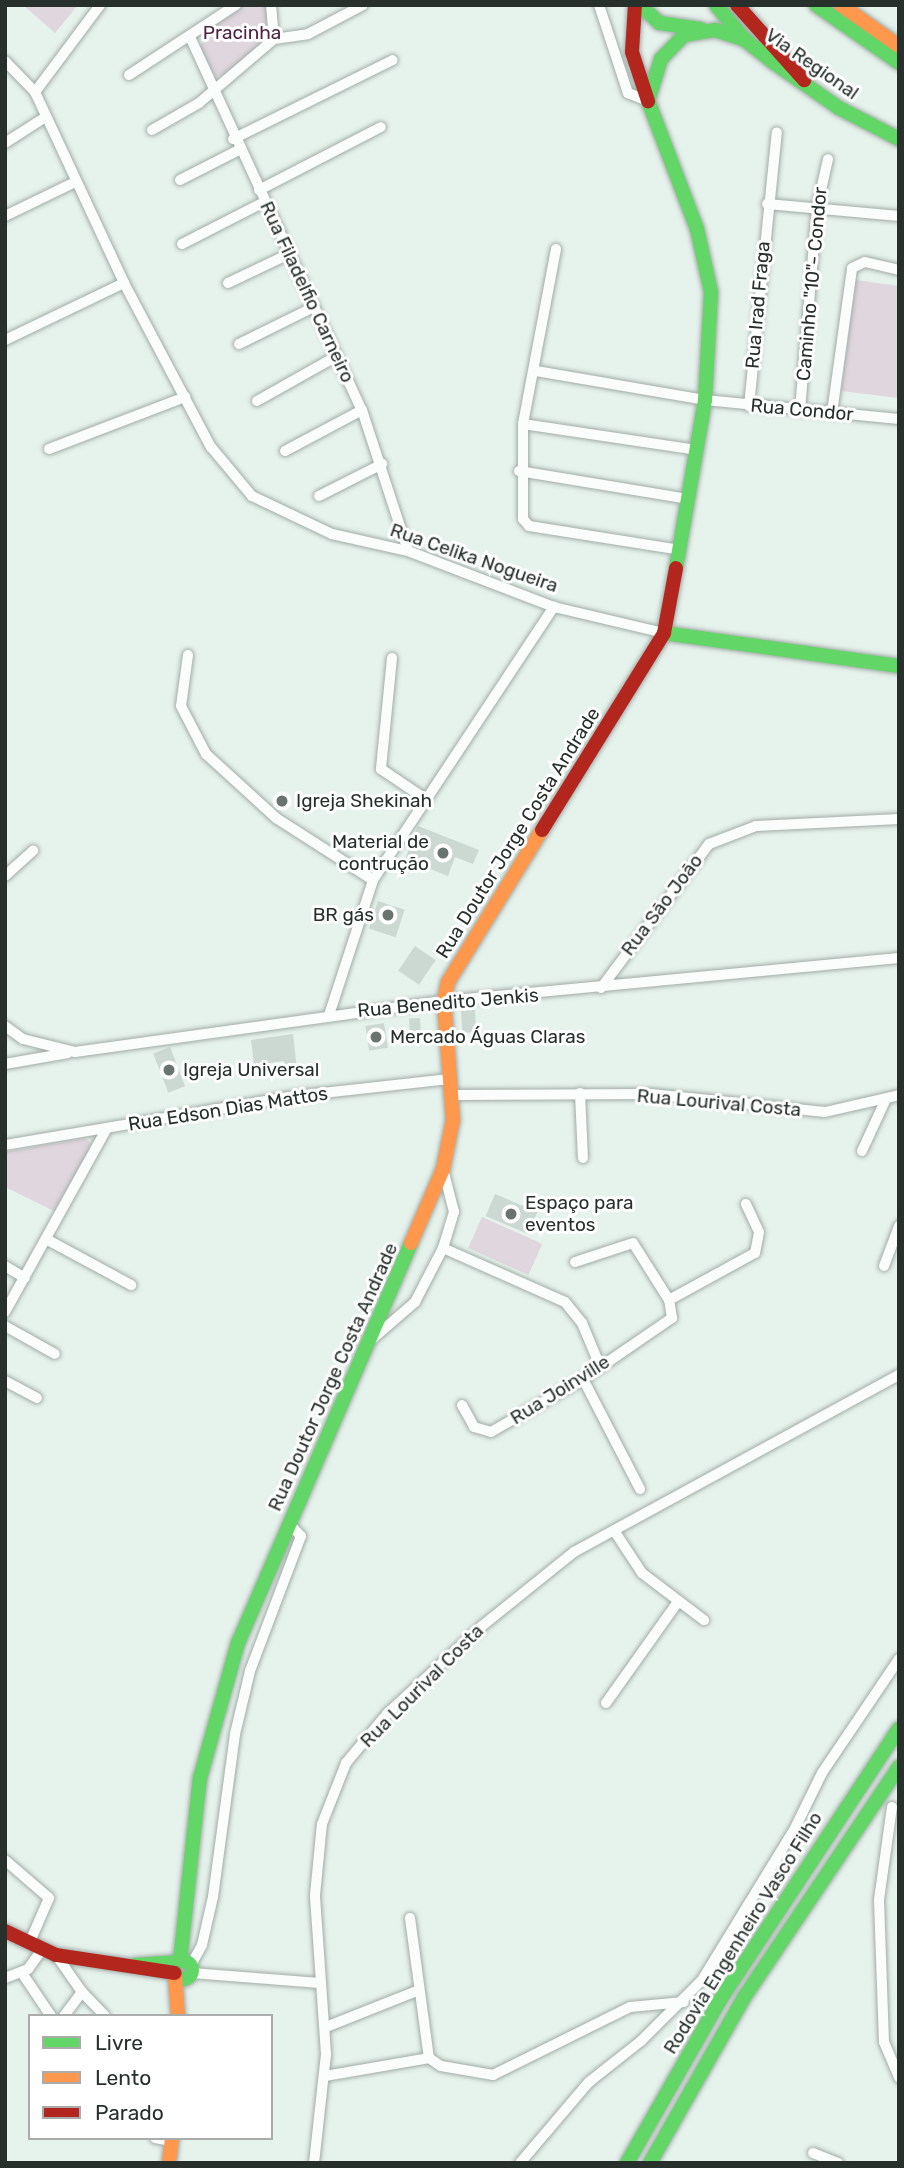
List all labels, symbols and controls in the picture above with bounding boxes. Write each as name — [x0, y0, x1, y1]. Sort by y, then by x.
park label: Pracinha — [203, 22, 281, 44]
street label: Via Regional — [761, 24, 863, 104]
street label: Caminho "10"- Condor — [792, 186, 832, 382]
street label: Rua Filadelfio Carneiro — [255, 198, 359, 386]
street label: Rua Irad Fraga — [741, 240, 775, 370]
street label: Rua Condor — [749, 394, 855, 426]
street label: Rua Celika Nogueira — [387, 519, 561, 597]
street label: Rua Doutor Jorge Costa Andrade — [431, 703, 605, 963]
place label: Igreja Shekinah — [296, 790, 432, 812]
marker: Igreja Shekinah — [274, 793, 290, 809]
place label: Material de contrução — [332, 831, 429, 875]
marker: Material de contrução — [435, 845, 451, 861]
street label: Rua São João — [616, 850, 708, 960]
place label: BR gás — [313, 904, 374, 926]
marker: BR gás — [380, 907, 396, 923]
street label: Rua Benedito Jenkis — [357, 984, 539, 1022]
place label: Mercado Águas Claras — [390, 1026, 586, 1048]
marker: Mercado Águas Claras — [368, 1029, 384, 1045]
place label: Igreja Universal — [183, 1059, 319, 1081]
marker: Igreja Universal — [161, 1062, 177, 1078]
street label: Rua Edson Dias Mattos — [126, 1082, 330, 1136]
street label: Rua Lourival Costa — [636, 1084, 802, 1122]
place label: Espaço para eventos — [525, 1192, 633, 1236]
marker: Espaço para eventos — [503, 1206, 519, 1222]
street label: Rua Doutor Jorge Costa Andrade — [263, 1239, 403, 1515]
street label: Rua Joinville — [506, 1350, 614, 1430]
street label: Rua Lourival Costa — [356, 1620, 488, 1752]
street label: Rodovia Engenheiro Vasco Filho — [659, 1808, 827, 2058]
legend — [28, 2014, 273, 2140]
text: Livre — [95, 2030, 143, 2055]
text: Lento — [95, 2065, 151, 2090]
text: Parado — [95, 2100, 164, 2125]

